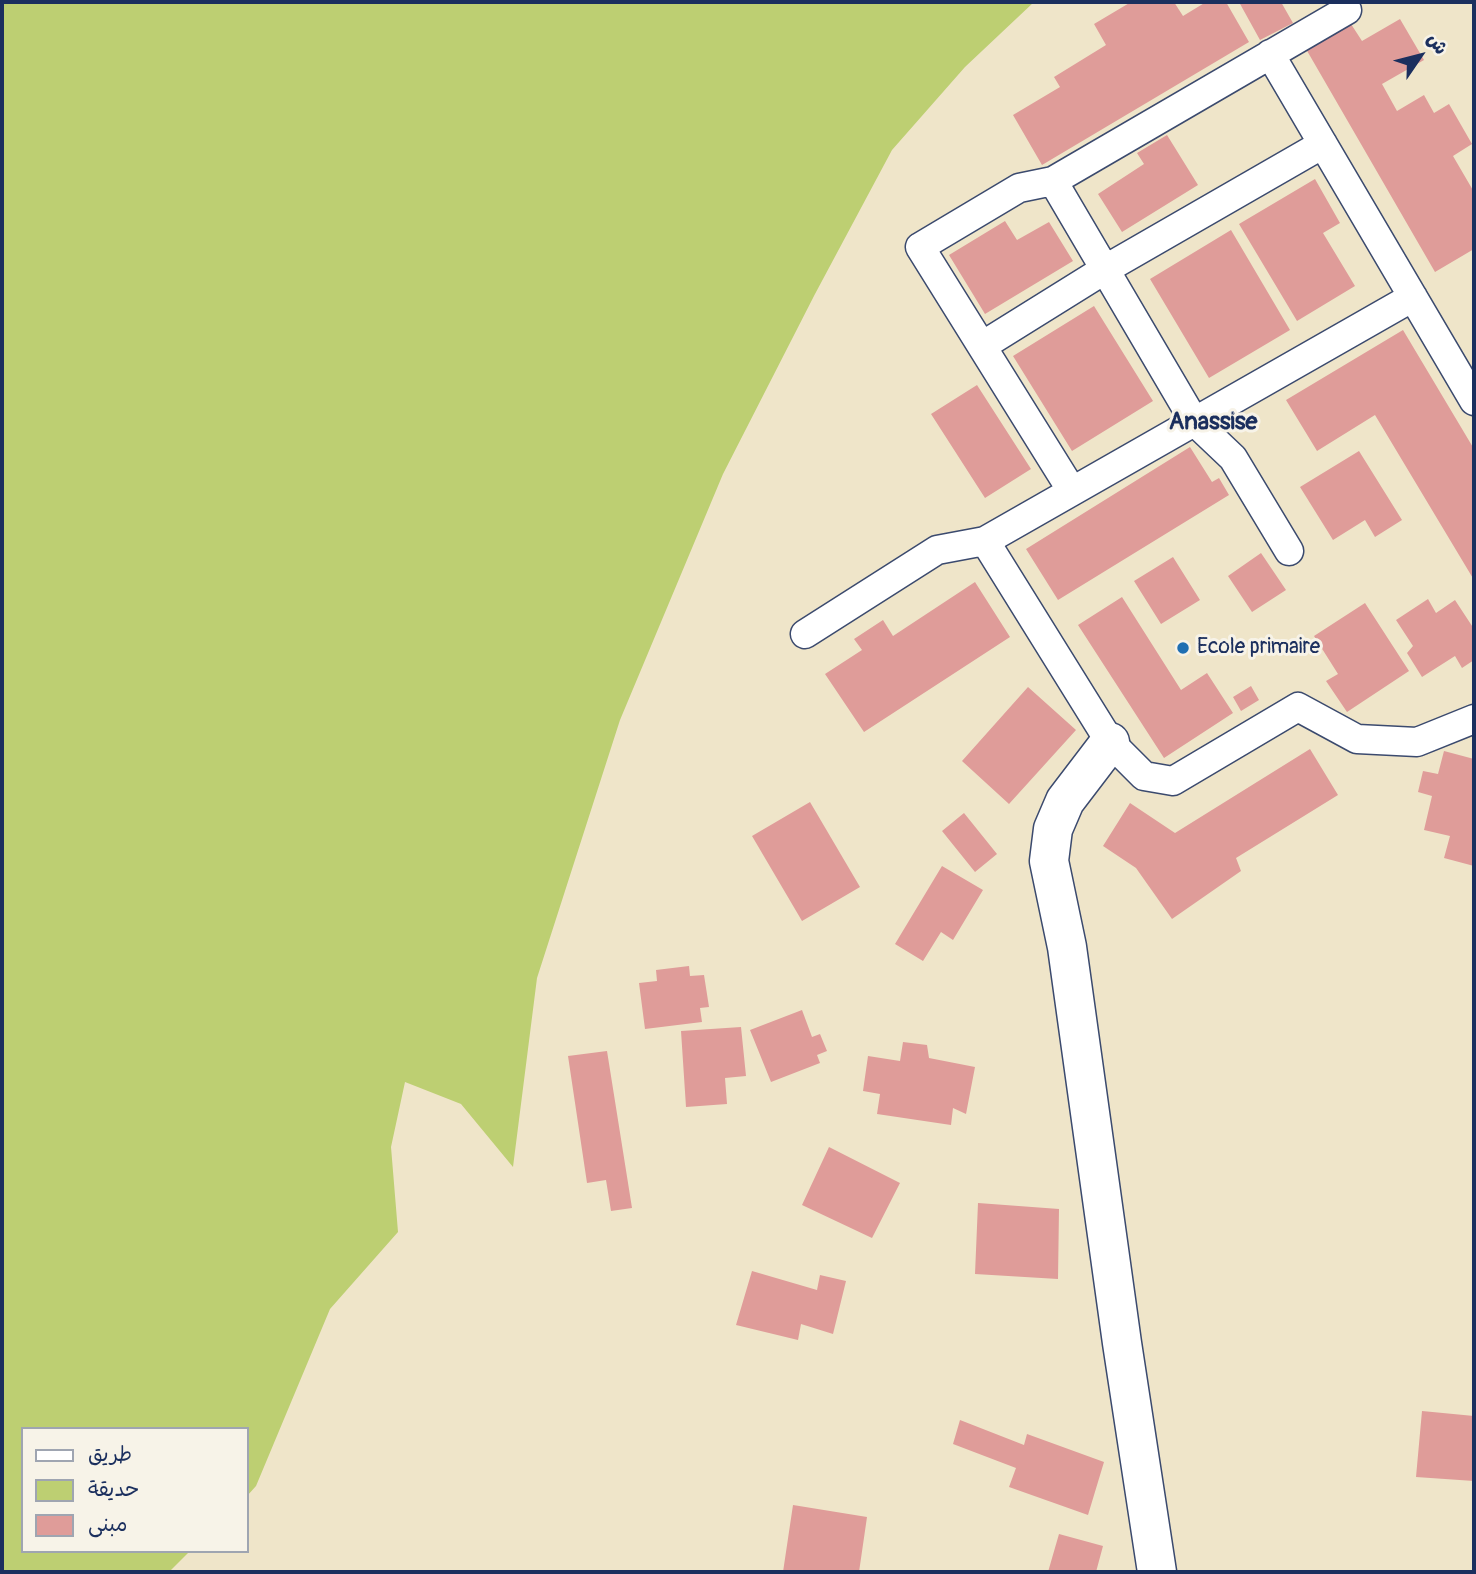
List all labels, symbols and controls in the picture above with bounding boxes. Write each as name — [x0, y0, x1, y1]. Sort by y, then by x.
north arrow — [1385, 21, 1455, 91]
text: ش — [1421, 29, 1453, 59]
district label: Anassise — [1169, 409, 1257, 437]
place label: Ecole primaire — [1197, 635, 1320, 661]
marker: Ecole primaire — [1175, 640, 1191, 656]
legend — [21, 1427, 248, 1553]
text: طريق — [88, 1441, 132, 1468]
text: حديقة — [88, 1476, 139, 1503]
text: مبنى — [88, 1511, 127, 1538]

